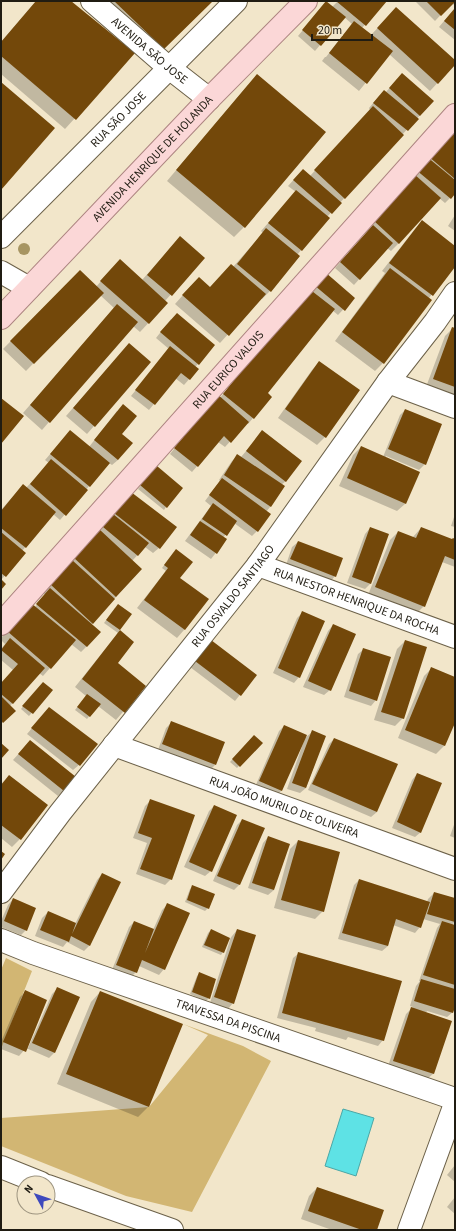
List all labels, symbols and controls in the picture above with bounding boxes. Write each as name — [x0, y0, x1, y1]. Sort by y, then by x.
street label: AVENIDA SÃO JOSE — [107, 13, 191, 88]
scale bar — [312, 16, 372, 42]
text: 20 m — [318, 22, 342, 39]
street label: RUA SÃO JOSE — [87, 88, 150, 152]
street label: AVENIDA HENRIQUE DE HOLANDA — [89, 92, 217, 226]
street label: RUA EURICO VALOIS — [189, 327, 268, 413]
street label: RUA OSVALDO SANTIAGO — [188, 542, 279, 651]
street label: RUA NESTOR HENRIQUE DA ROCHA — [271, 563, 442, 640]
street label: RUA JOÃO MURILO DE OLIVEIRA — [207, 772, 362, 843]
street label: TRAVESSA DA PISCINA — [173, 995, 283, 1047]
north arrow — [16, 1175, 56, 1215]
text: N — [21, 1181, 37, 1197]

